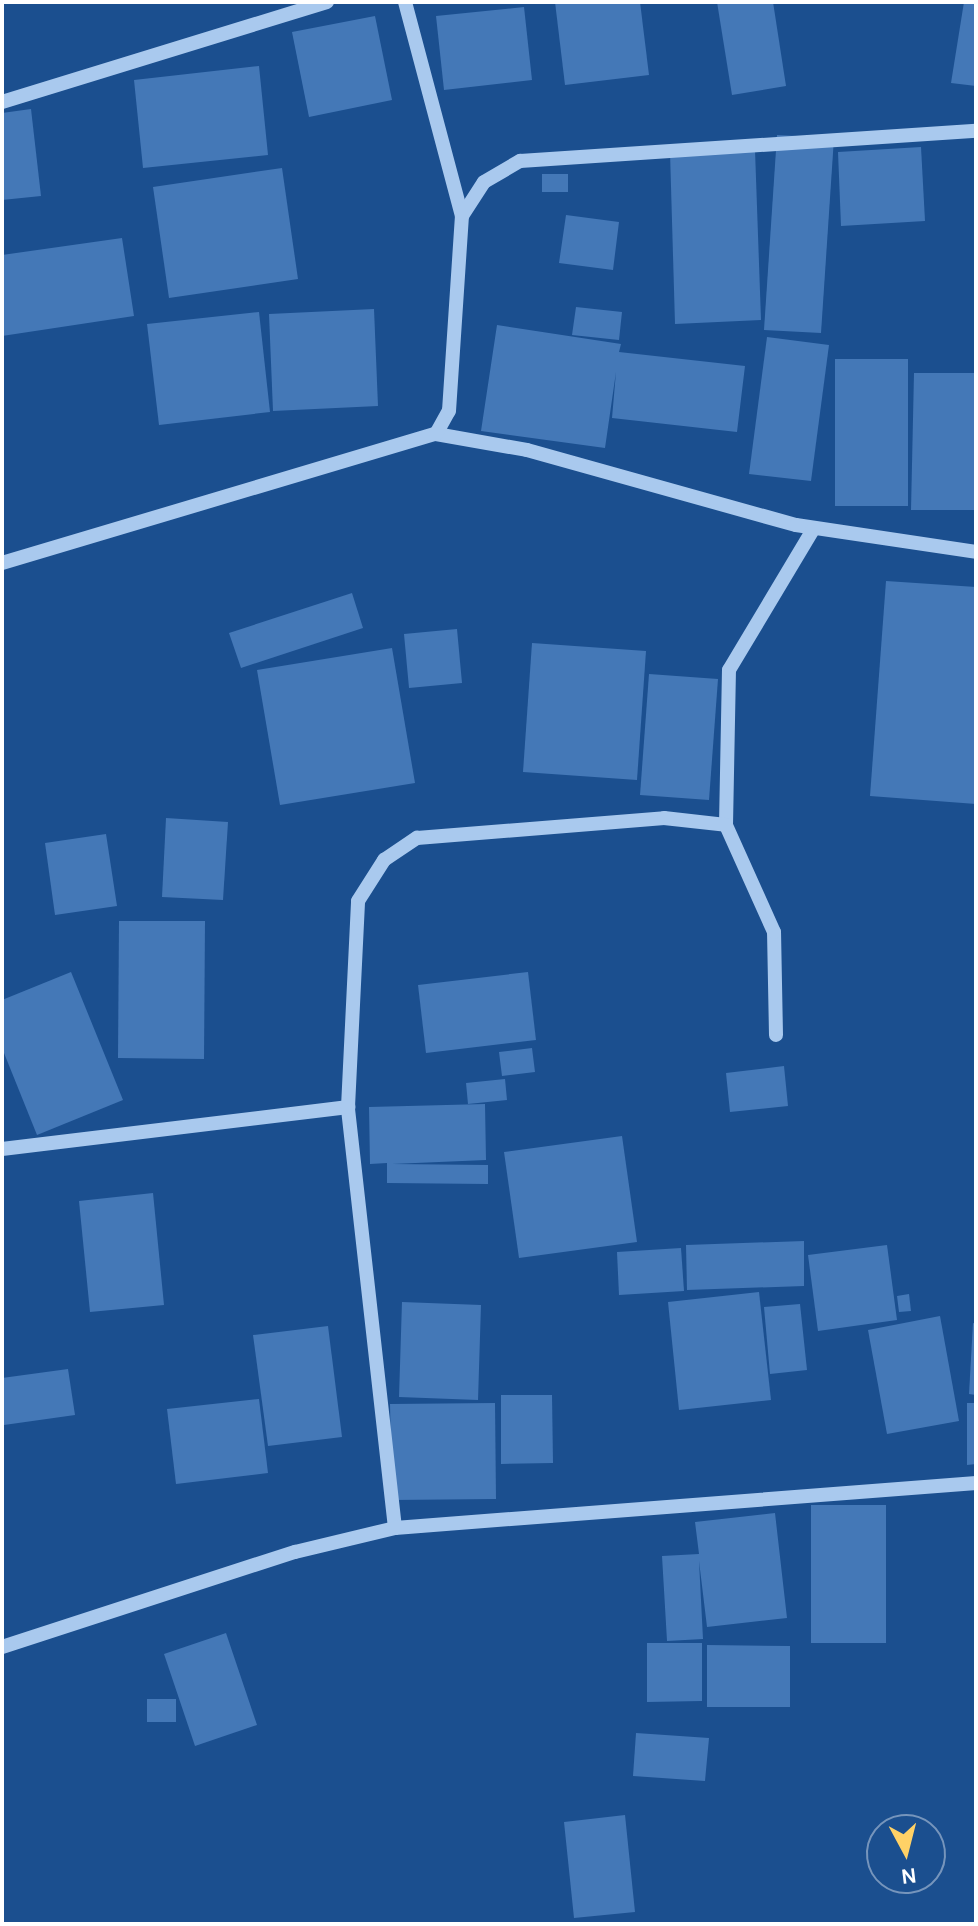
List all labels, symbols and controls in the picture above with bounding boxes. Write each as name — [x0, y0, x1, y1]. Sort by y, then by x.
north arrow — [866, 1814, 946, 1894]
text: N — [899, 1862, 918, 1890]

